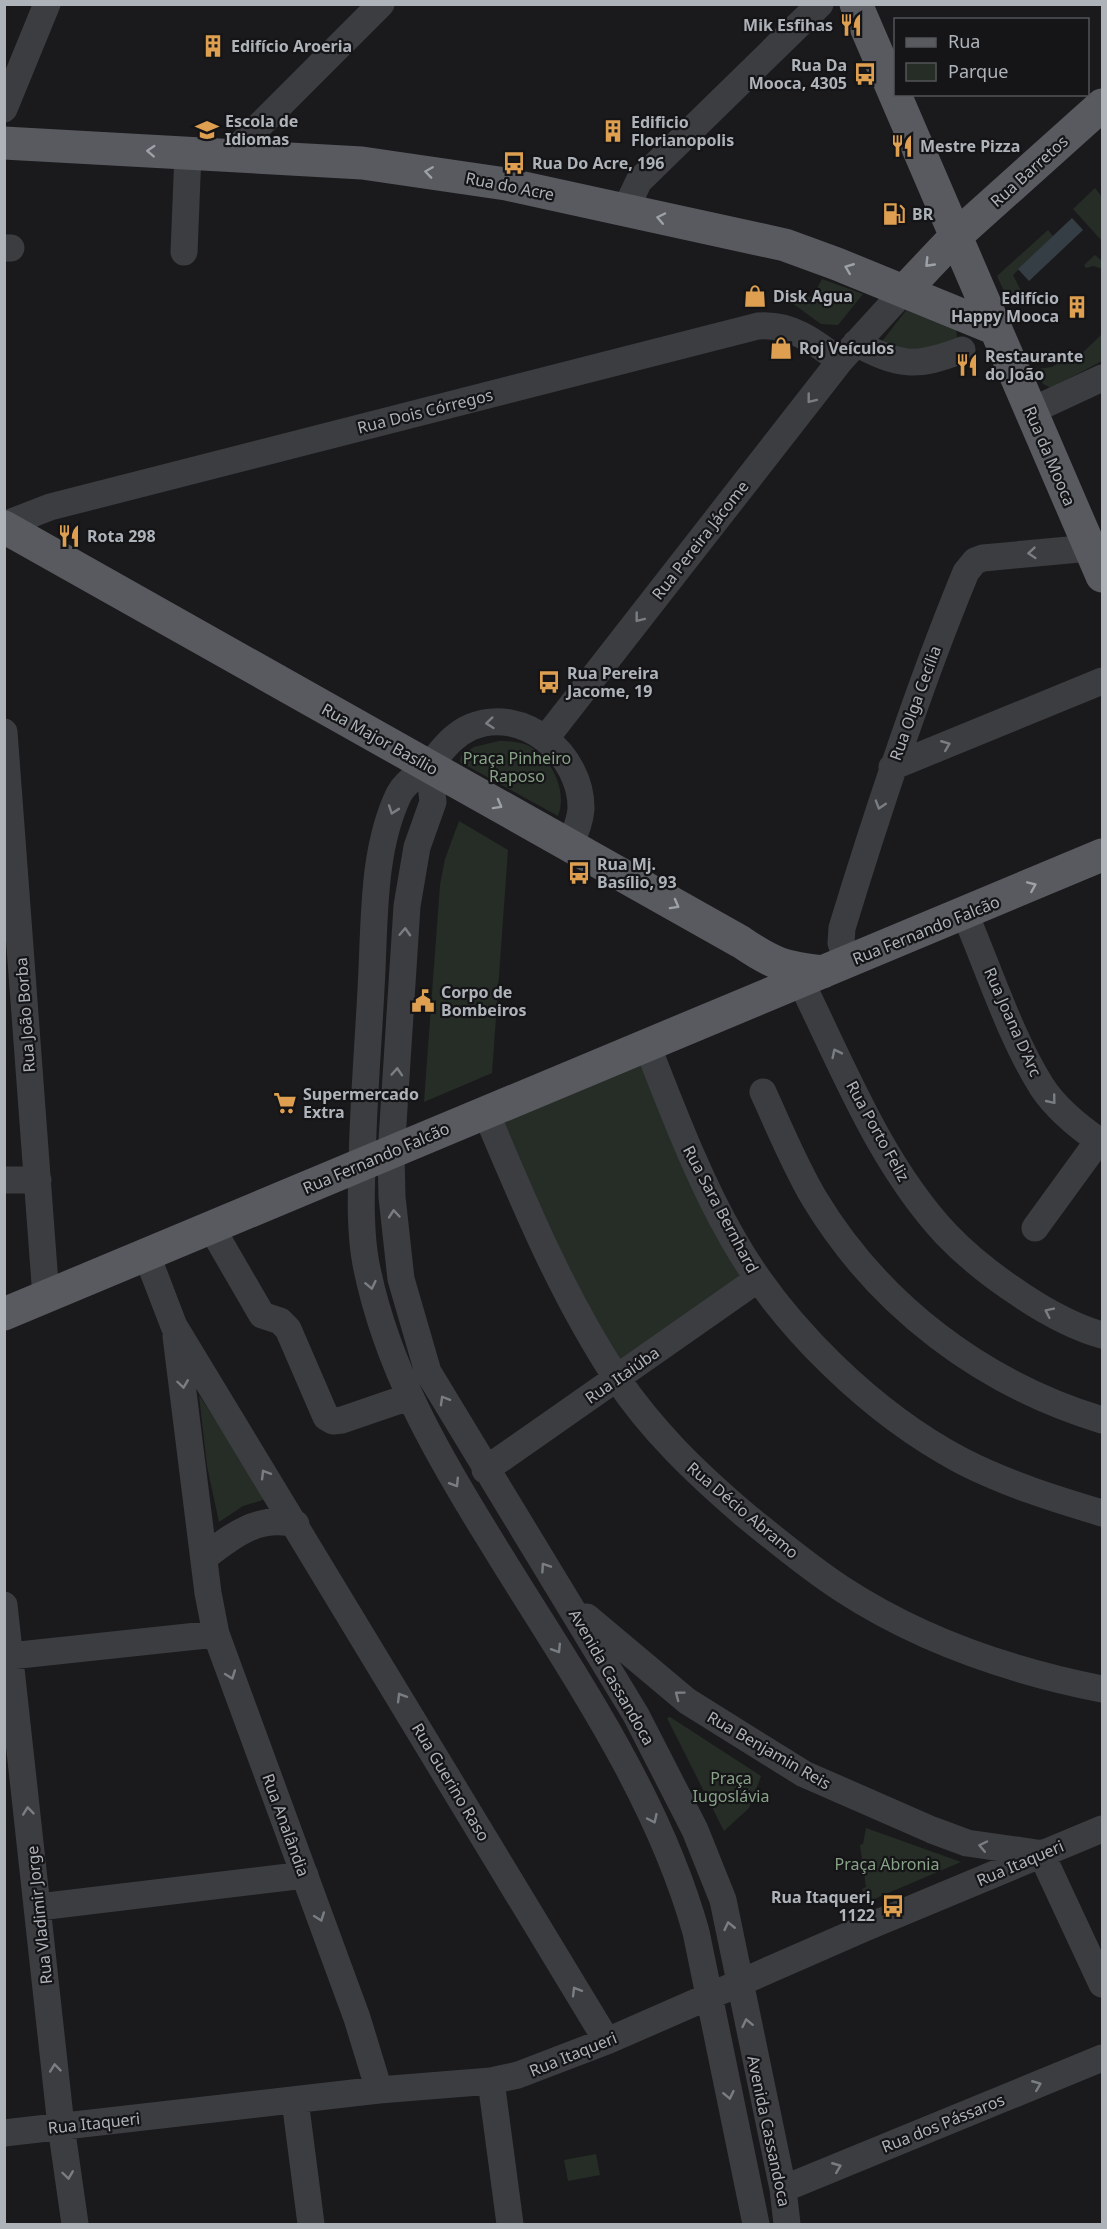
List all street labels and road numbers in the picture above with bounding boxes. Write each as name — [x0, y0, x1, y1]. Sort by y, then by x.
street label: Rua Barretos — [985, 130, 1073, 212]
street label: Rua do Acre — [464, 167, 556, 205]
street label: Rua Dois Córregos — [355, 383, 495, 439]
street label: Rua da Mooca — [1019, 403, 1081, 509]
street label: Rua Pereira Jácome — [647, 476, 753, 604]
street label: Rua Olga Cecília — [884, 642, 946, 764]
street label: Rua Major Basílio — [318, 698, 442, 780]
street label: Rua Fernando Falcão — [849, 890, 1003, 970]
street label: Rua João Borba — [10, 957, 40, 1073]
street label: Rua Joana D'Arc — [979, 964, 1047, 1080]
street label: Rua Porto Feliz — [841, 1077, 915, 1185]
street label: Rua Fernando Falcão — [299, 1117, 453, 1199]
street label: Rua Sara Bernhard — [678, 1142, 764, 1276]
street label: Rua Itaiúba — [580, 1341, 664, 1409]
street label: Rua Décio Abramo — [683, 1457, 803, 1563]
street label: Avenida Cassandoca — [564, 1605, 660, 1749]
street label: Rua Benjamin Reis — [703, 1706, 835, 1794]
street label: Rua Guerino Raso — [407, 1719, 495, 1845]
street label: Rua Analândia — [257, 1770, 315, 1880]
street label: Rua Itaqueri — [973, 1835, 1067, 1891]
street label: Rua Vladimir Jorge — [21, 1845, 57, 1985]
street label: Rua Itaqueri — [526, 2026, 620, 2082]
street label: Avenida Cassandoca — [742, 2053, 796, 2209]
street label: Rua dos Pássaros — [878, 2088, 1008, 2158]
street label: Rua Itaqueri — [47, 2107, 141, 2139]

